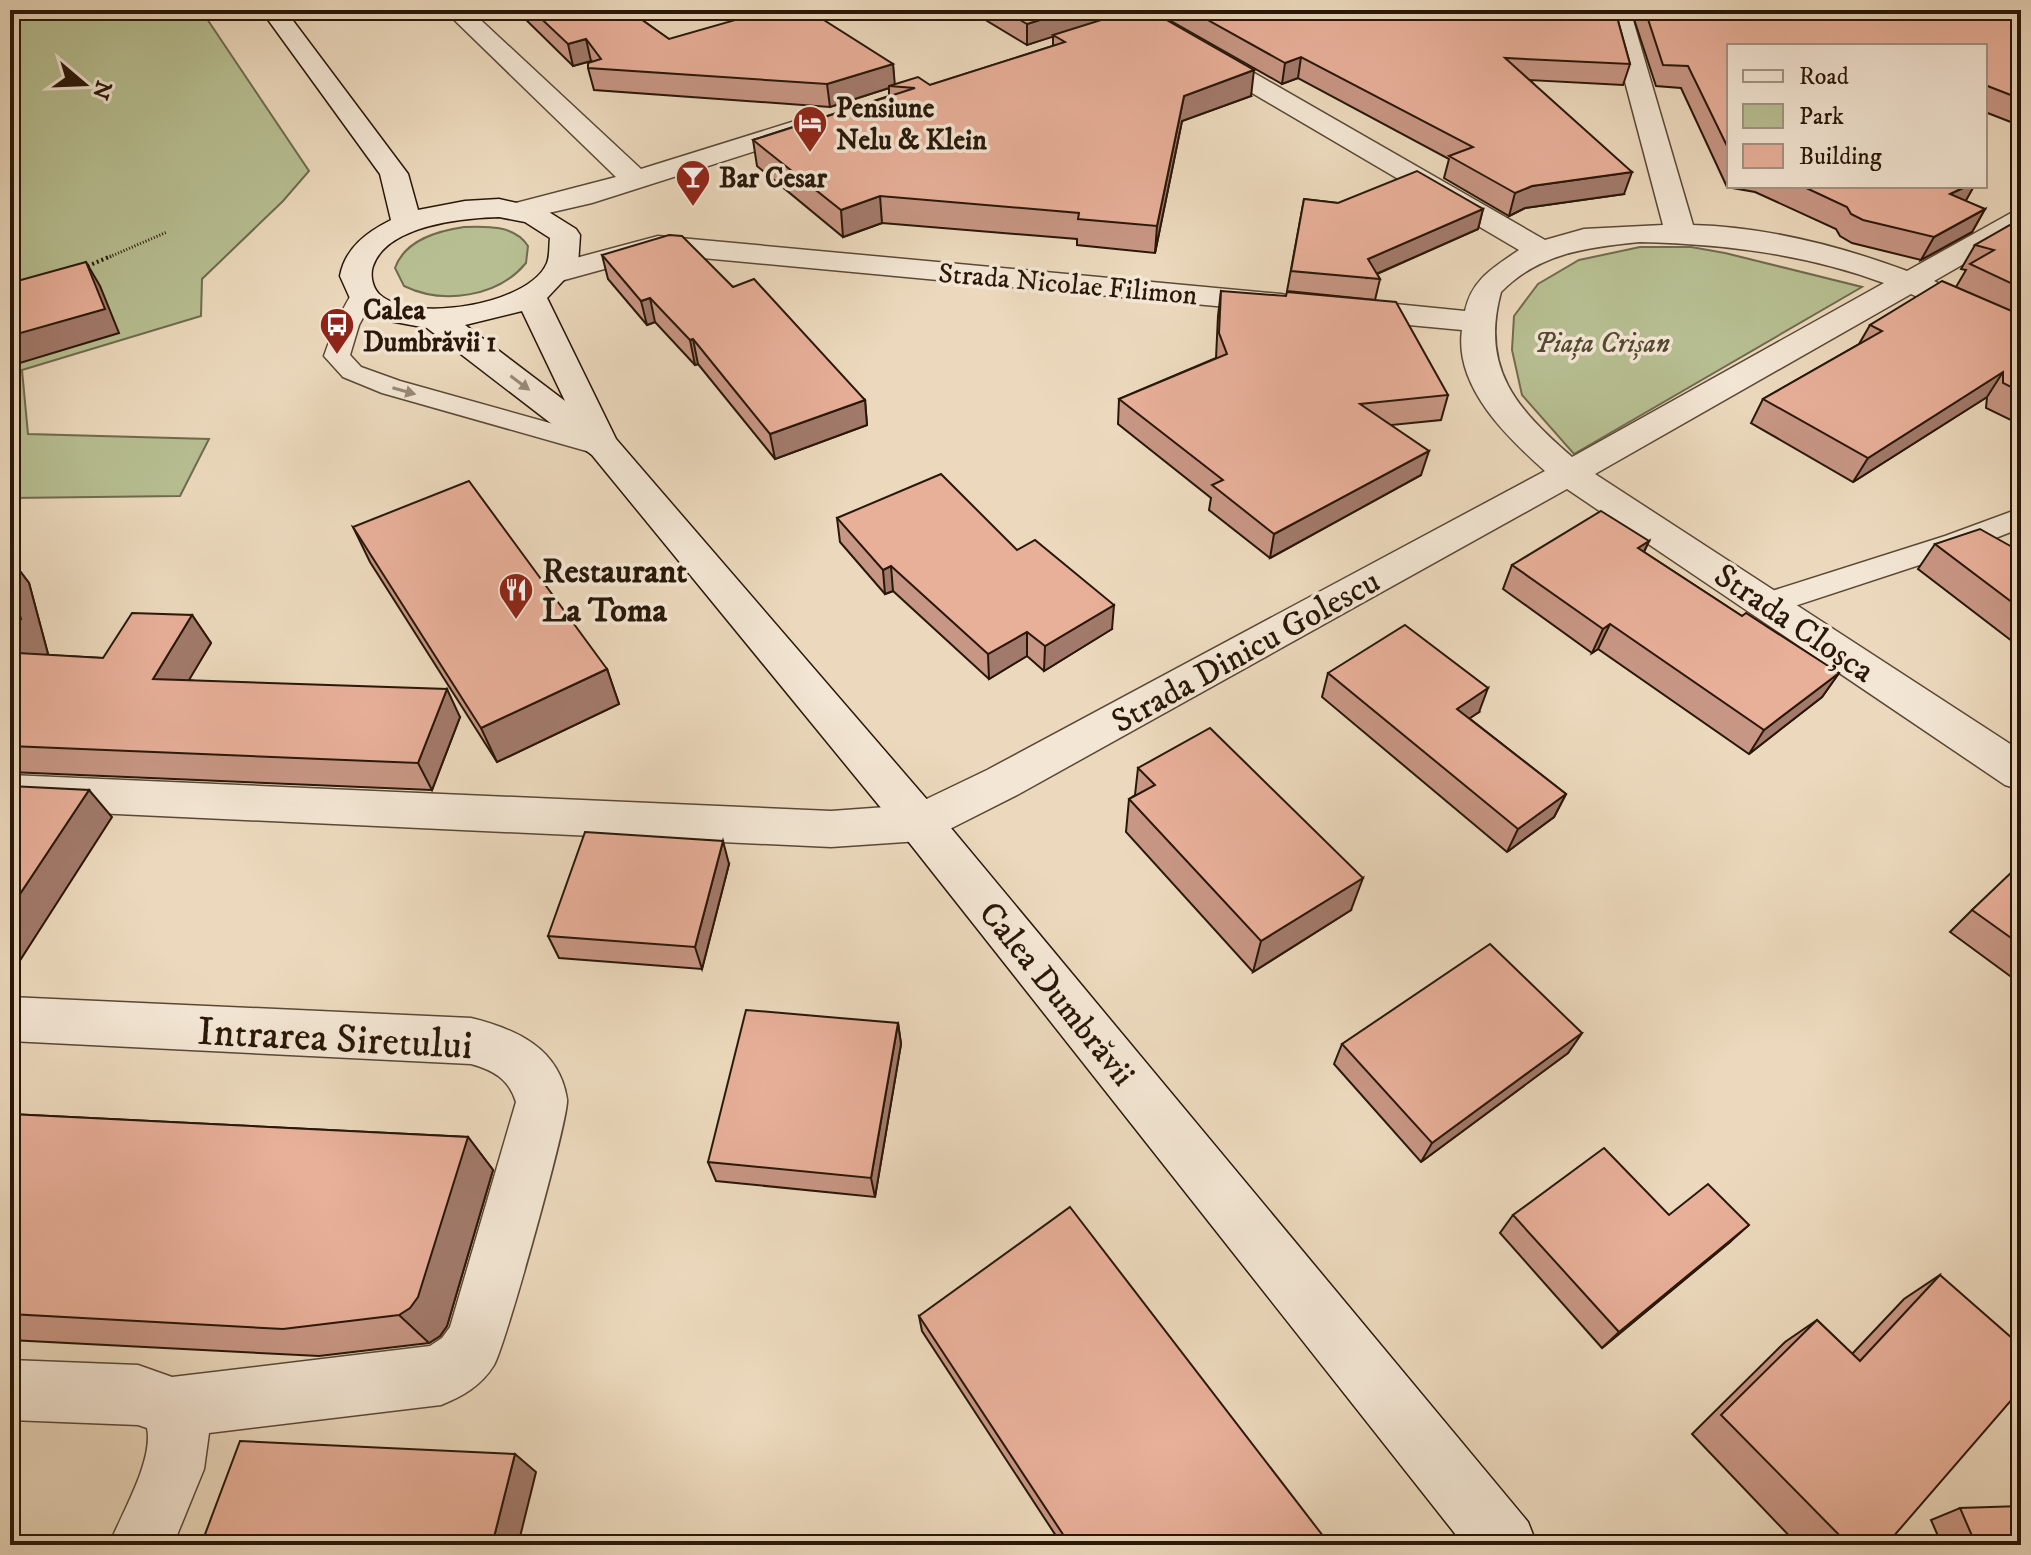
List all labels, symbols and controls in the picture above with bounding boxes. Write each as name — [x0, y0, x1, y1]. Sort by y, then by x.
north arrow — [44, 44, 124, 124]
legend — [1727, 44, 1987, 188]
text: Road — [1799, 62, 1849, 92]
text: N — [86, 77, 117, 103]
place label: Pensiune Nelu & Klein — [836, 91, 987, 158]
text: Park — [1799, 102, 1844, 132]
hotel icon: Pensiune Nelu & Klein — [791, 104, 829, 154]
text: Building — [1799, 142, 1882, 172]
bar icon: Bar Cesar — [674, 158, 712, 208]
place label: Bar Cesar — [719, 161, 827, 196]
street label: Strada Nicolae Filimon — [937, 256, 1199, 313]
place label: Calea Dumbrăvii 1 — [363, 293, 497, 360]
bus stop icon: Calea Dumbrăvii 1 — [318, 306, 356, 356]
park label: Piața Crișan — [1534, 326, 1670, 361]
one-way arrow — [509, 375, 531, 391]
one-way arrow — [393, 385, 417, 398]
place label: Restaurant La Toma — [542, 551, 687, 632]
street label: Strada Cloșca — [1706, 555, 1882, 693]
street label: Strada Dinicu Golescu — [1104, 561, 1387, 743]
restaurant icon: Restaurant La Toma — [497, 571, 535, 621]
street label: Calea Dumbrăvii — [969, 893, 1144, 1095]
street label: Intrarea Siretului — [196, 1008, 474, 1072]

